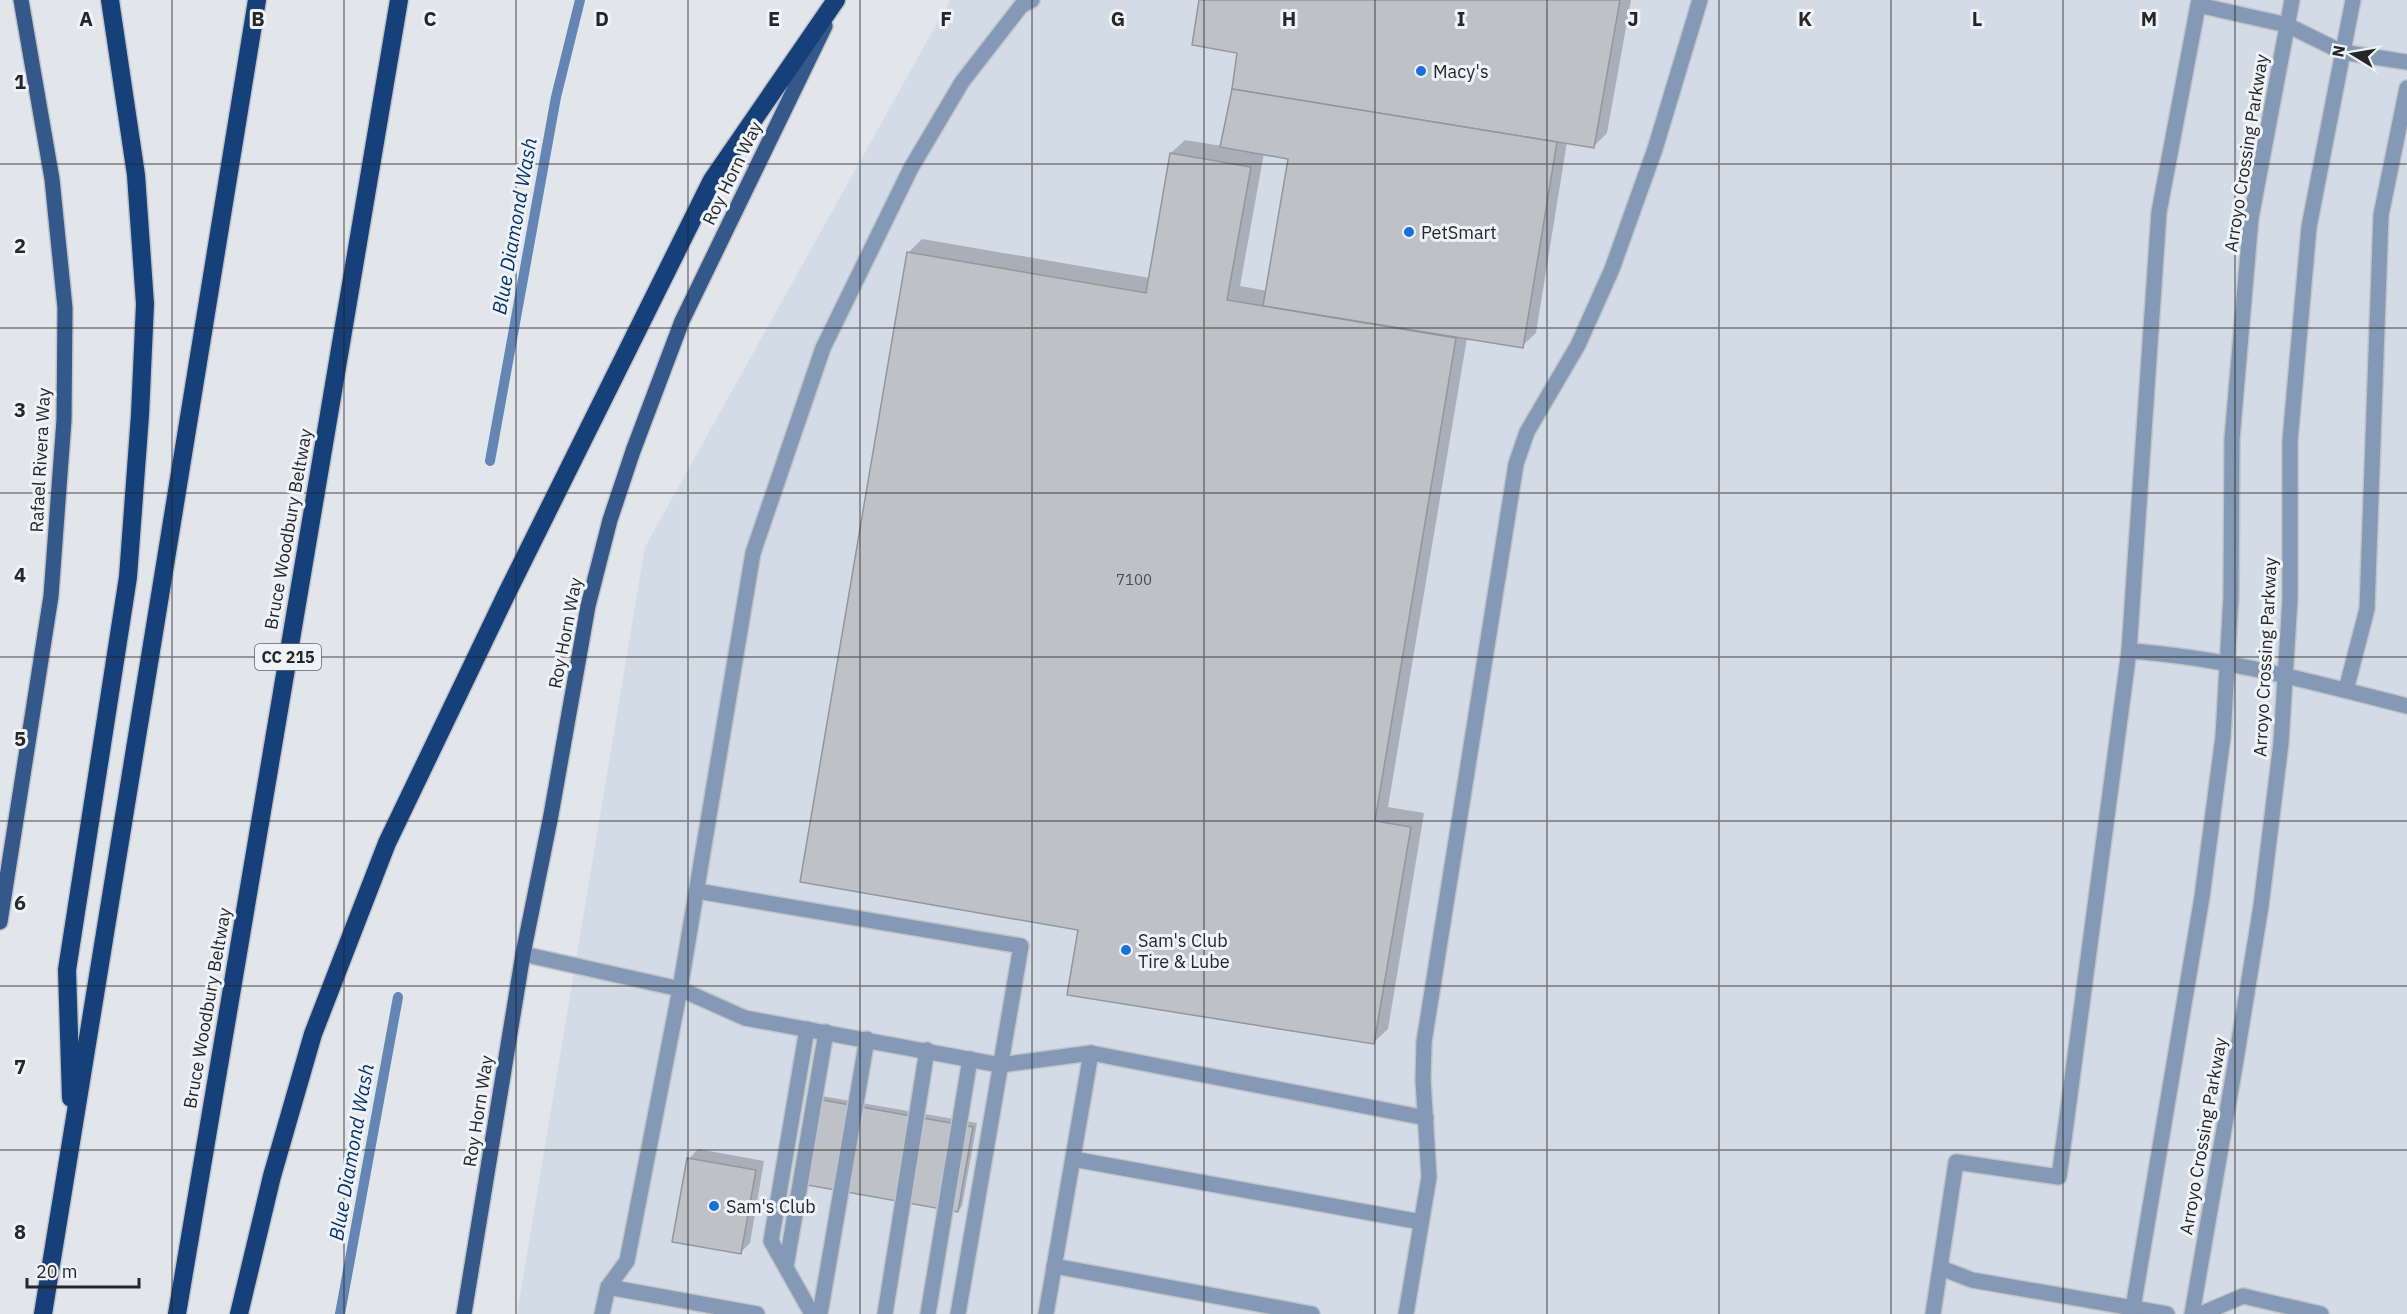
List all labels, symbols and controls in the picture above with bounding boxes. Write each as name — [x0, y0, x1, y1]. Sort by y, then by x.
text: A — [79, 5, 93, 32]
text: B — [251, 5, 265, 32]
text: C — [423, 5, 437, 32]
text: D — [595, 5, 609, 32]
text: E — [768, 5, 780, 32]
text: F — [940, 5, 952, 32]
text: G — [1111, 5, 1125, 32]
text: H — [1282, 5, 1296, 32]
text: I — [1457, 5, 1465, 32]
text: J — [1627, 5, 1639, 32]
text: K — [1798, 5, 1812, 32]
text: L — [1972, 5, 1982, 32]
text: M — [2141, 5, 2157, 32]
north arrow — [2323, 24, 2383, 84]
text: N — [2327, 44, 2349, 59]
street label: Arroyo Crossing Parkway — [2219, 52, 2273, 254]
place label: Macy's — [1433, 60, 1489, 83]
marker: Macy's — [1414, 64, 1428, 78]
text: 1 — [14, 68, 26, 95]
street label: Roy Horn Way — [697, 117, 767, 229]
water label: Blue Diamond Wash — [485, 136, 543, 316]
place label: PetSmart — [1421, 221, 1497, 244]
marker: PetSmart — [1402, 225, 1416, 239]
text: 2 — [14, 232, 26, 259]
street label: Rafael Rivera Way — [25, 387, 55, 533]
text: 3 — [14, 396, 26, 423]
street label: Bruce Woodbury Beltway — [259, 427, 317, 631]
street label: Arroyo Crossing Parkway — [2248, 556, 2282, 758]
text: 4 — [14, 561, 26, 588]
house number: 7100 — [1116, 570, 1152, 589]
street label: Roy Horn Way — [543, 575, 587, 691]
road number: CC 215 — [255, 644, 321, 670]
text: 5 — [14, 725, 26, 752]
text: 6 — [14, 889, 26, 916]
street label: Bruce Woodbury Beltway — [178, 906, 236, 1110]
place label: Sam's Club Tire & Lube — [1138, 929, 1230, 973]
marker: Sam's Club Tire & Lube — [1119, 943, 1133, 957]
street label: Arroyo Crossing Parkway — [2174, 1035, 2232, 1237]
text: 7 — [14, 1053, 26, 1080]
street label: Roy Horn Way — [458, 1054, 498, 1168]
water label: Blue Diamond Wash — [322, 1062, 380, 1242]
place label: Sam's Club — [726, 1195, 816, 1218]
marker: Sam's Club — [707, 1199, 721, 1213]
text: 8 — [14, 1218, 26, 1245]
scale bar — [27, 1251, 140, 1289]
text: 20 m — [36, 1260, 78, 1283]

